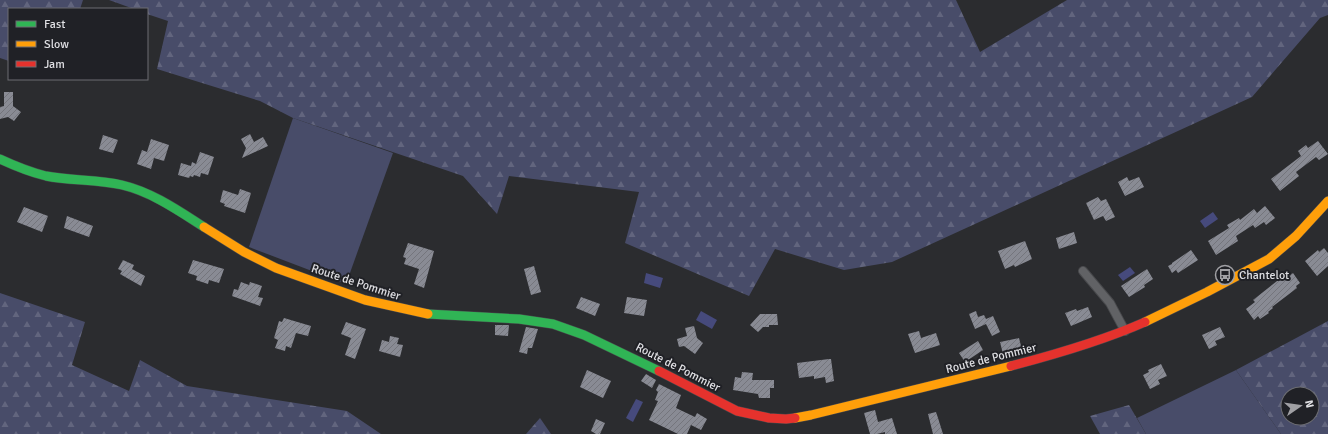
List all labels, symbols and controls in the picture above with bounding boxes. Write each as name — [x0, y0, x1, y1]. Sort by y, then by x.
legend — [8, 8, 148, 80]
text: Fast — [44, 17, 65, 32]
text: Slow — [44, 37, 69, 52]
text: Jam — [44, 57, 65, 72]
street label: Route de Pommier — [309, 261, 403, 304]
bus stop icon: Chantelot — [1214, 264, 1236, 286]
place label: Chantelot — [1239, 268, 1289, 283]
street label: Route de Pommier — [633, 340, 723, 396]
street label: Route de Pommier — [944, 340, 1039, 377]
north arrow — [1280, 386, 1320, 426]
text: N — [1302, 399, 1316, 409]

